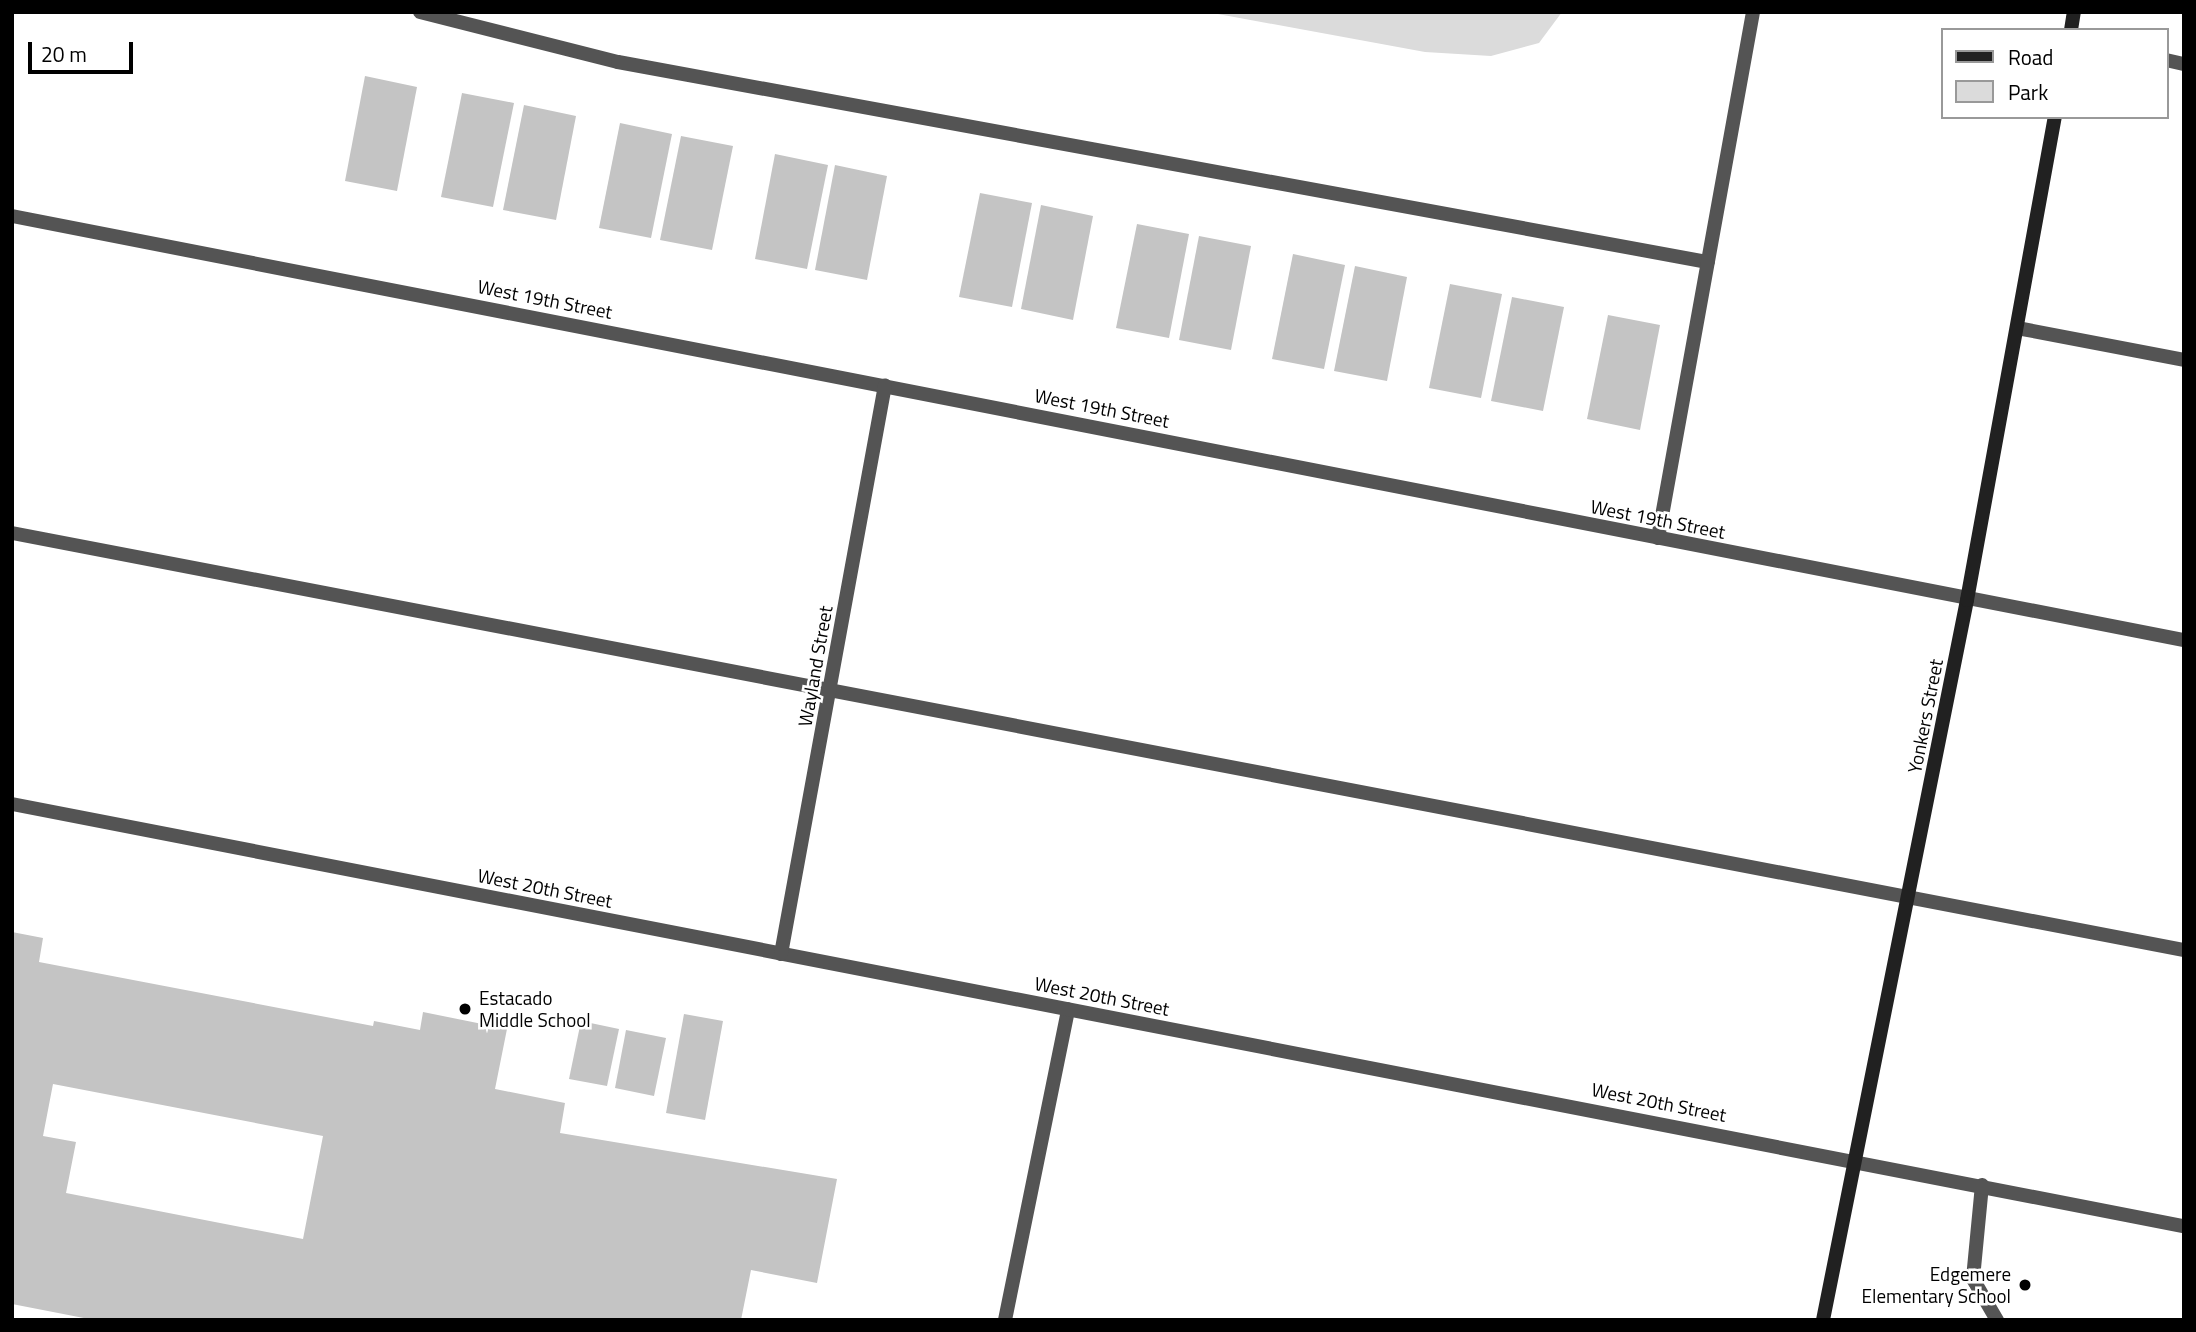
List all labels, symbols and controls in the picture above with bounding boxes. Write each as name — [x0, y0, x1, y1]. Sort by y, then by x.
scale bar — [32, 28, 136, 72]
legend — [1940, 28, 2168, 119]
text: 20 m — [41, 38, 87, 70]
text: Road — [2008, 41, 2053, 73]
text: Park — [2008, 76, 2048, 108]
street label: West 19th Street — [476, 275, 614, 323]
street label: West 19th Street — [1033, 384, 1171, 432]
street label: West 19th Street — [1589, 495, 1727, 543]
street label: Wayland Street — [793, 604, 837, 728]
street label: Yonkers Street — [1903, 657, 1947, 775]
street label: West 20th Street — [476, 864, 614, 912]
street label: West 20th Street — [1033, 972, 1171, 1020]
place label: Estacado Middle School — [479, 987, 591, 1031]
marker: Estacado Middle School — [457, 1001, 473, 1017]
street label: West 20th Street — [1590, 1078, 1728, 1126]
place label: Edgemere Elementary School — [1862, 1263, 2011, 1307]
marker: Edgemere Elementary School — [2017, 1277, 2033, 1293]

